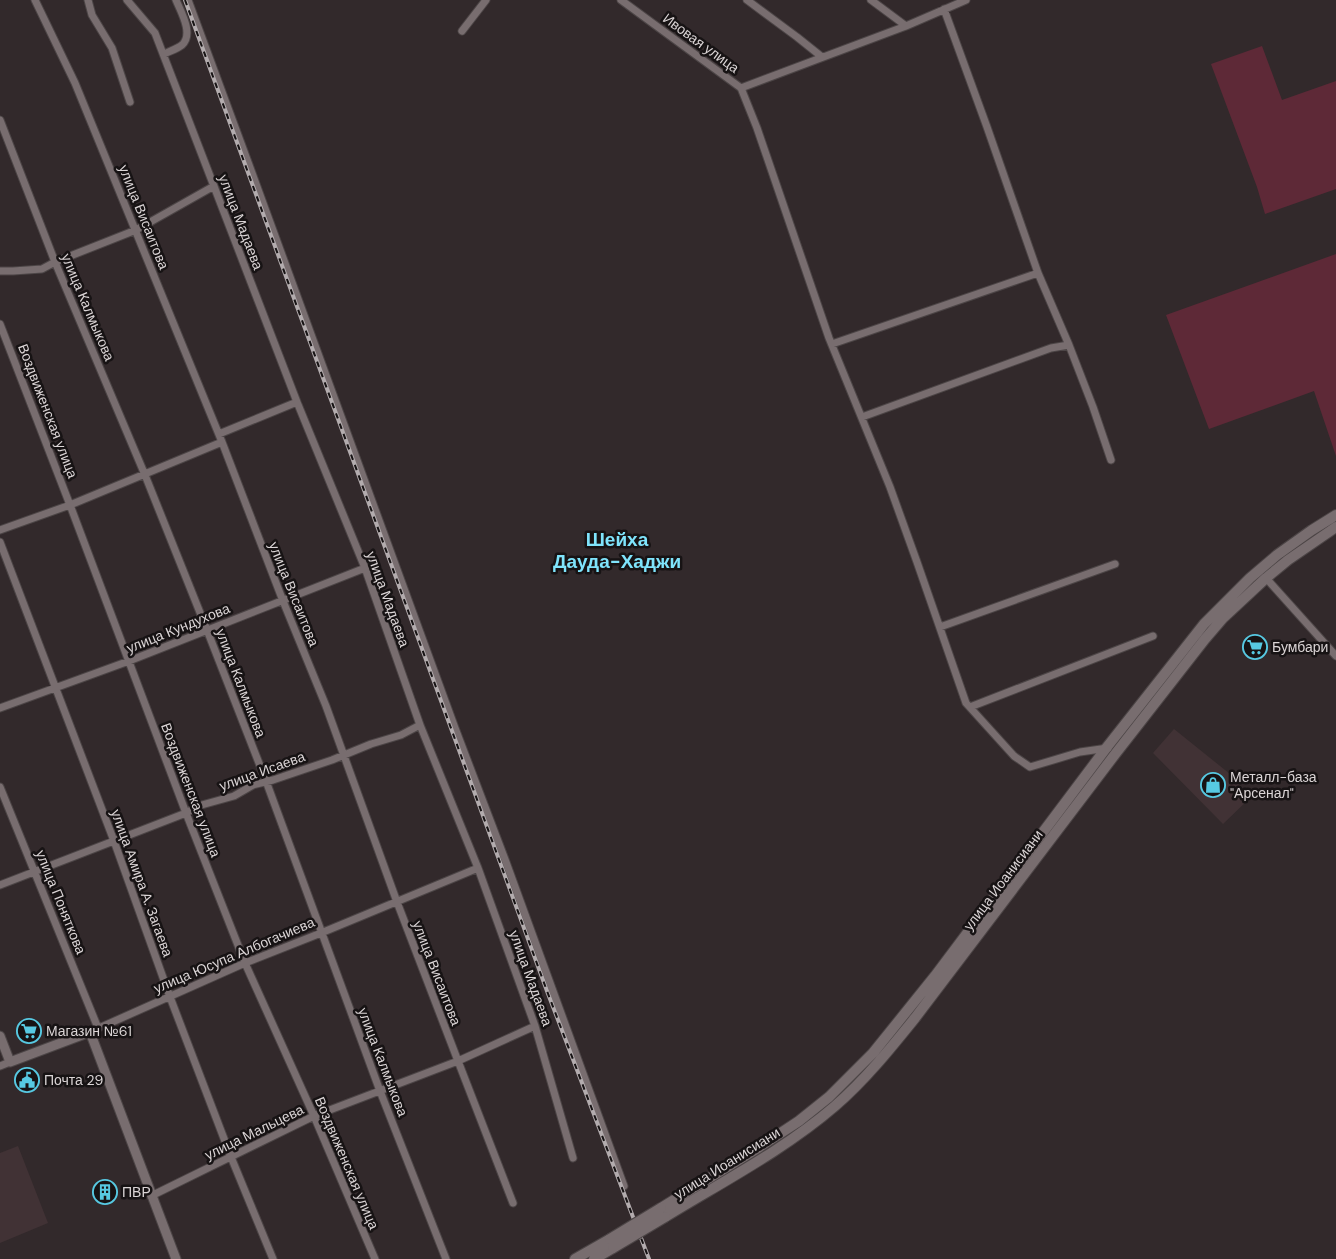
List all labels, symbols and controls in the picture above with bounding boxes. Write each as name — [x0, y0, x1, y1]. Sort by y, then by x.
street label: Ивовая улица — [659, 9, 743, 77]
street label: улица Висаитова — [115, 162, 173, 272]
street label: улица Мадаева — [215, 172, 268, 272]
street label: улица Калмыкова — [57, 250, 119, 364]
street label: Воздвиженская улица — [14, 341, 82, 481]
district label: Шейха Дауда-Хаджи — [553, 527, 681, 574]
street label: улица Висаитова — [265, 539, 323, 649]
street label: улица Мадаева — [362, 549, 414, 650]
street label: улица Кундухова — [124, 599, 233, 657]
street label: улица Калмыкова — [212, 626, 270, 740]
supermarket icon: Бумбари — [1242, 634, 1268, 660]
place label: Бумбари — [1272, 638, 1328, 656]
street label: Воздвиженская улица — [157, 720, 225, 860]
street label: улица Исаева — [217, 747, 308, 795]
place label: Металл-база "Арсенал" — [1230, 768, 1317, 802]
shop icon: Металл-база "Арсенал" — [1200, 772, 1226, 798]
street label: улица Амира А. Загаева — [107, 807, 177, 959]
street label: улица Иоанисиани — [959, 826, 1047, 934]
street label: улица Поняткова — [32, 847, 90, 957]
street label: улица Юсупа Албогачиева — [151, 913, 317, 997]
street label: улица Висаитова — [409, 918, 465, 1028]
street label: улица Мадаева — [505, 928, 557, 1029]
street label: улица Калмыкова — [354, 1005, 412, 1119]
supermarket icon: Магазин №61 — [16, 1018, 42, 1044]
place label: Магазин №61 — [46, 1022, 132, 1040]
public building icon: Почта 29 — [14, 1067, 40, 1093]
place label: Почта 29 — [44, 1071, 104, 1089]
street label: Воздвиженская улица — [311, 1094, 383, 1232]
street label: улица Мальцева — [202, 1100, 307, 1164]
street label: улица Иоанисиани — [671, 1123, 783, 1203]
building icon: ПВР — [92, 1179, 118, 1205]
place label: ПВР — [122, 1183, 151, 1201]

